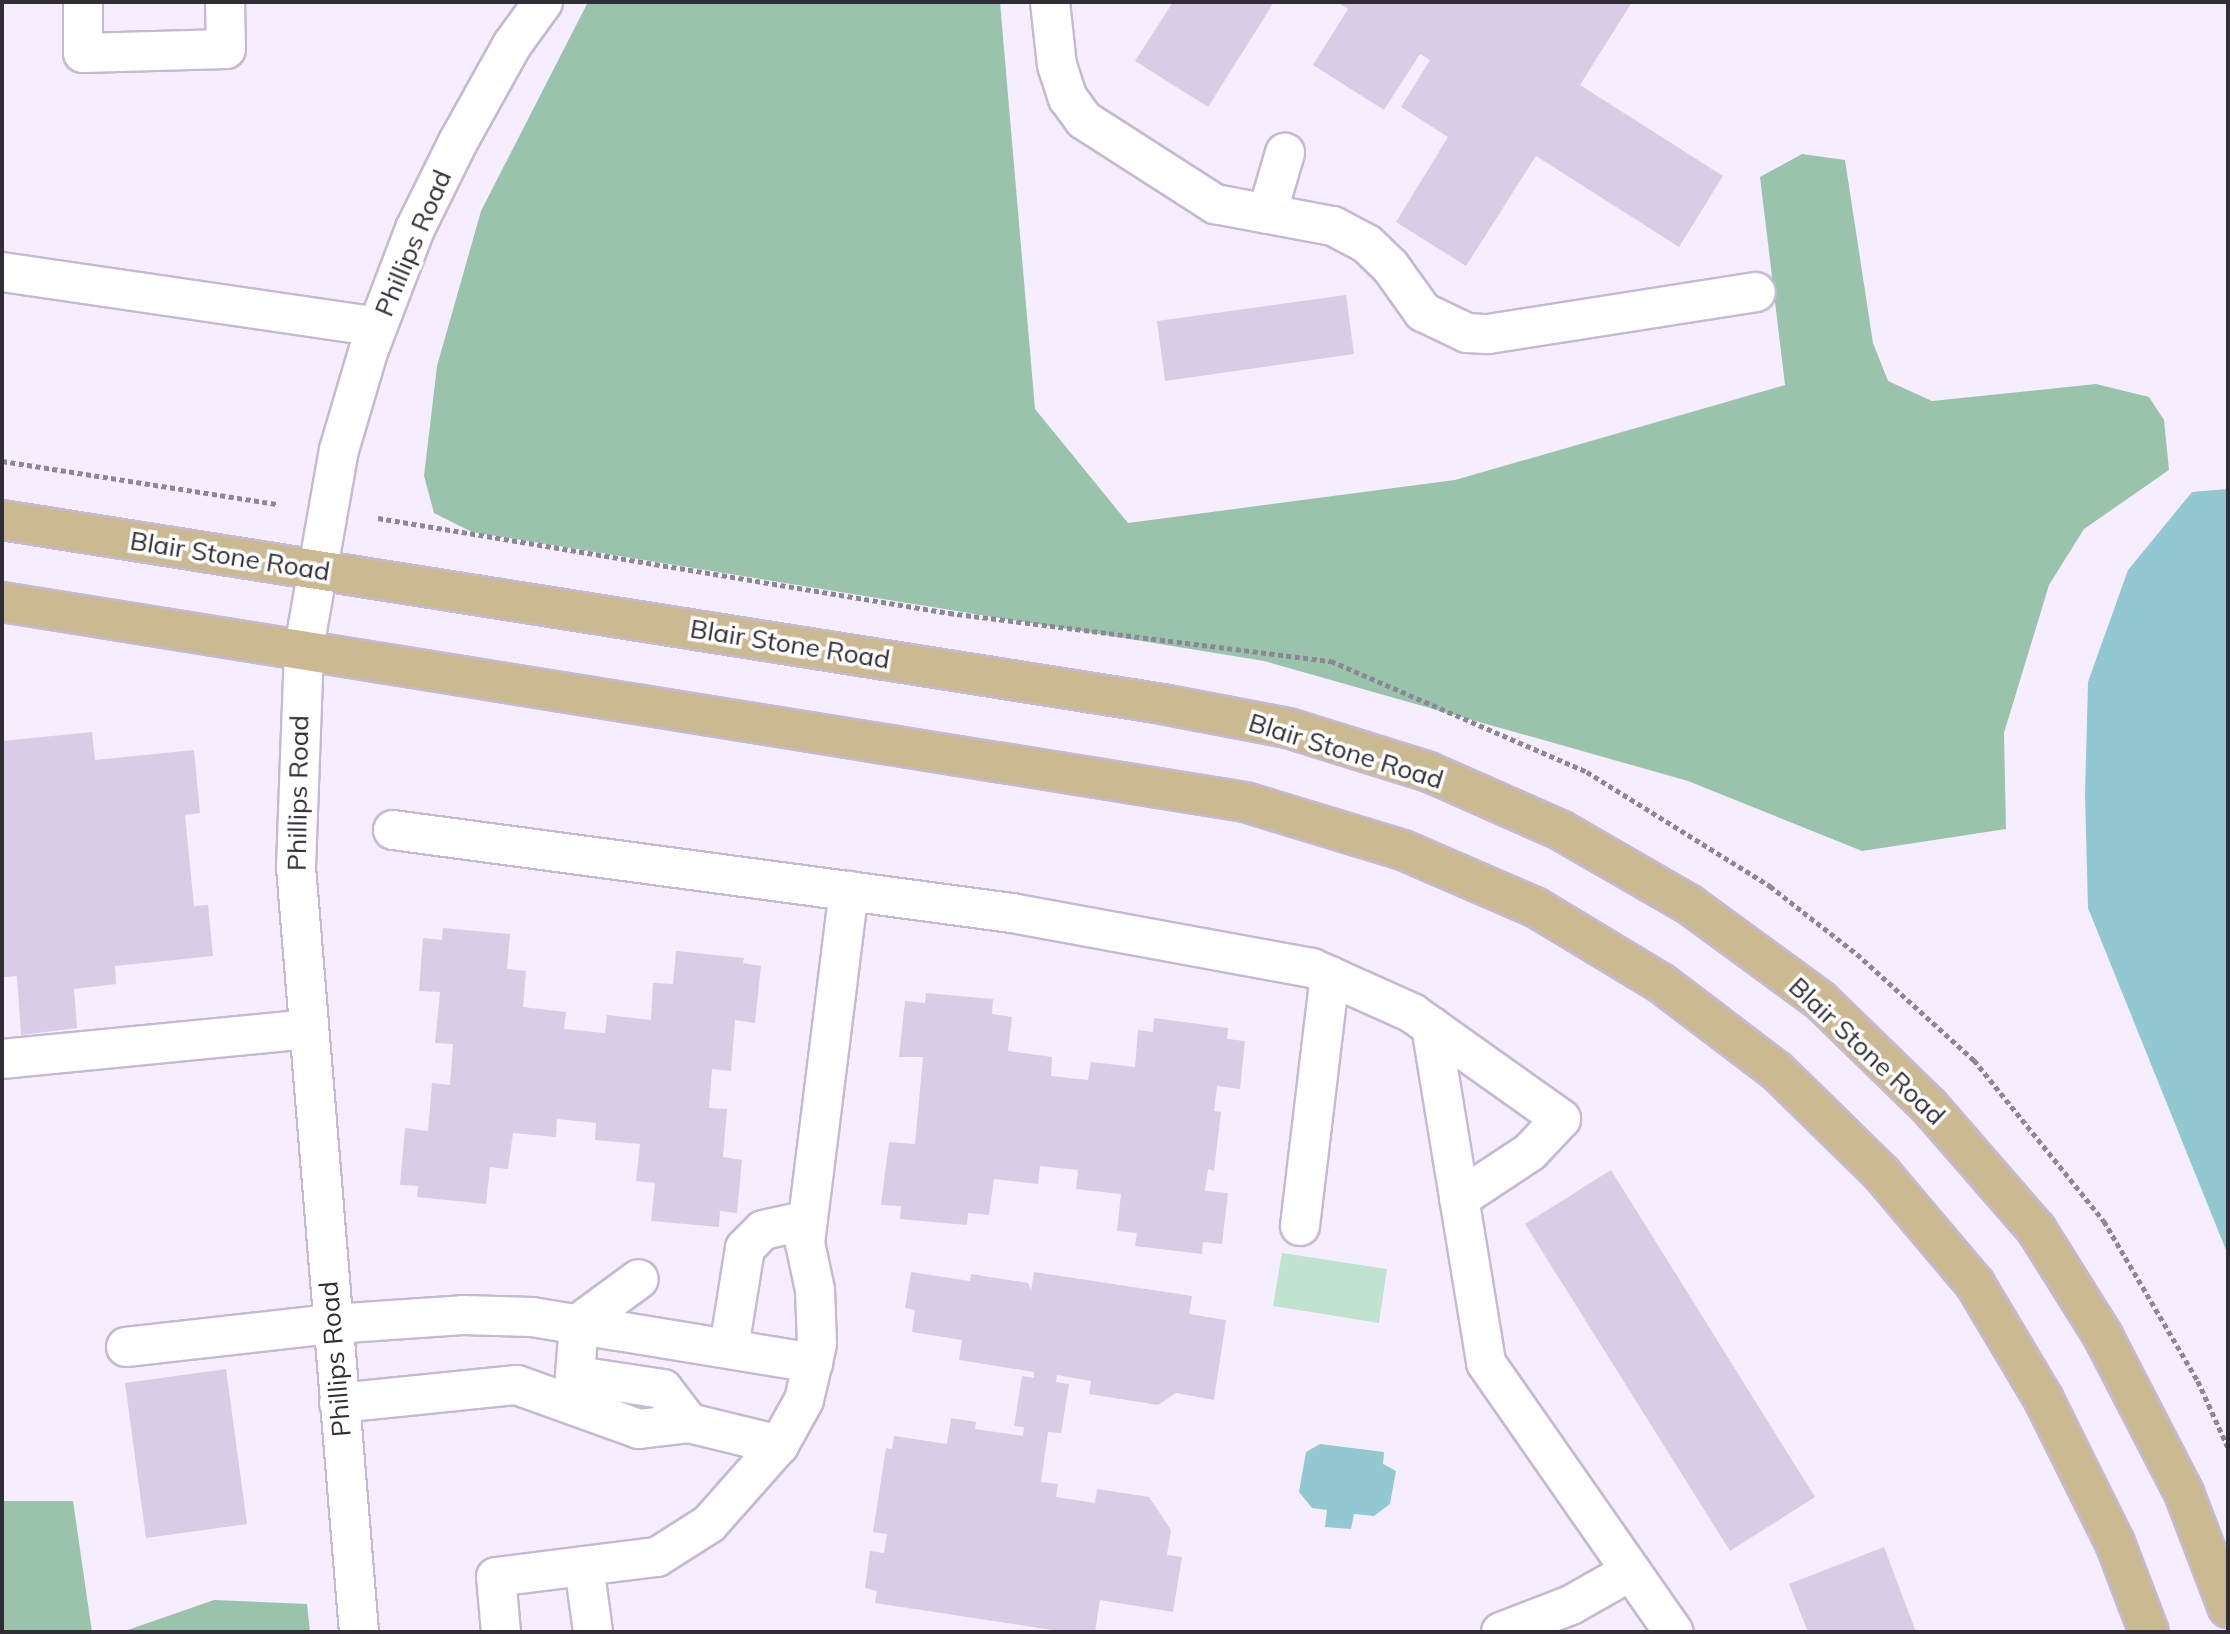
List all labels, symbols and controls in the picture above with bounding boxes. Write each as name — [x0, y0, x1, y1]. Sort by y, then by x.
street label: Phillips Road — [368, 165, 458, 321]
street label: Blair Stone Road — [128, 525, 332, 587]
street label: Blair Stone Road — [688, 613, 892, 675]
street label: Blair Stone Road — [1245, 707, 1447, 795]
street label: Phillips Road — [281, 715, 315, 871]
street label: Blair Stone Road — [1783, 971, 1951, 1131]
street label: Phillips Road — [313, 1280, 357, 1438]

